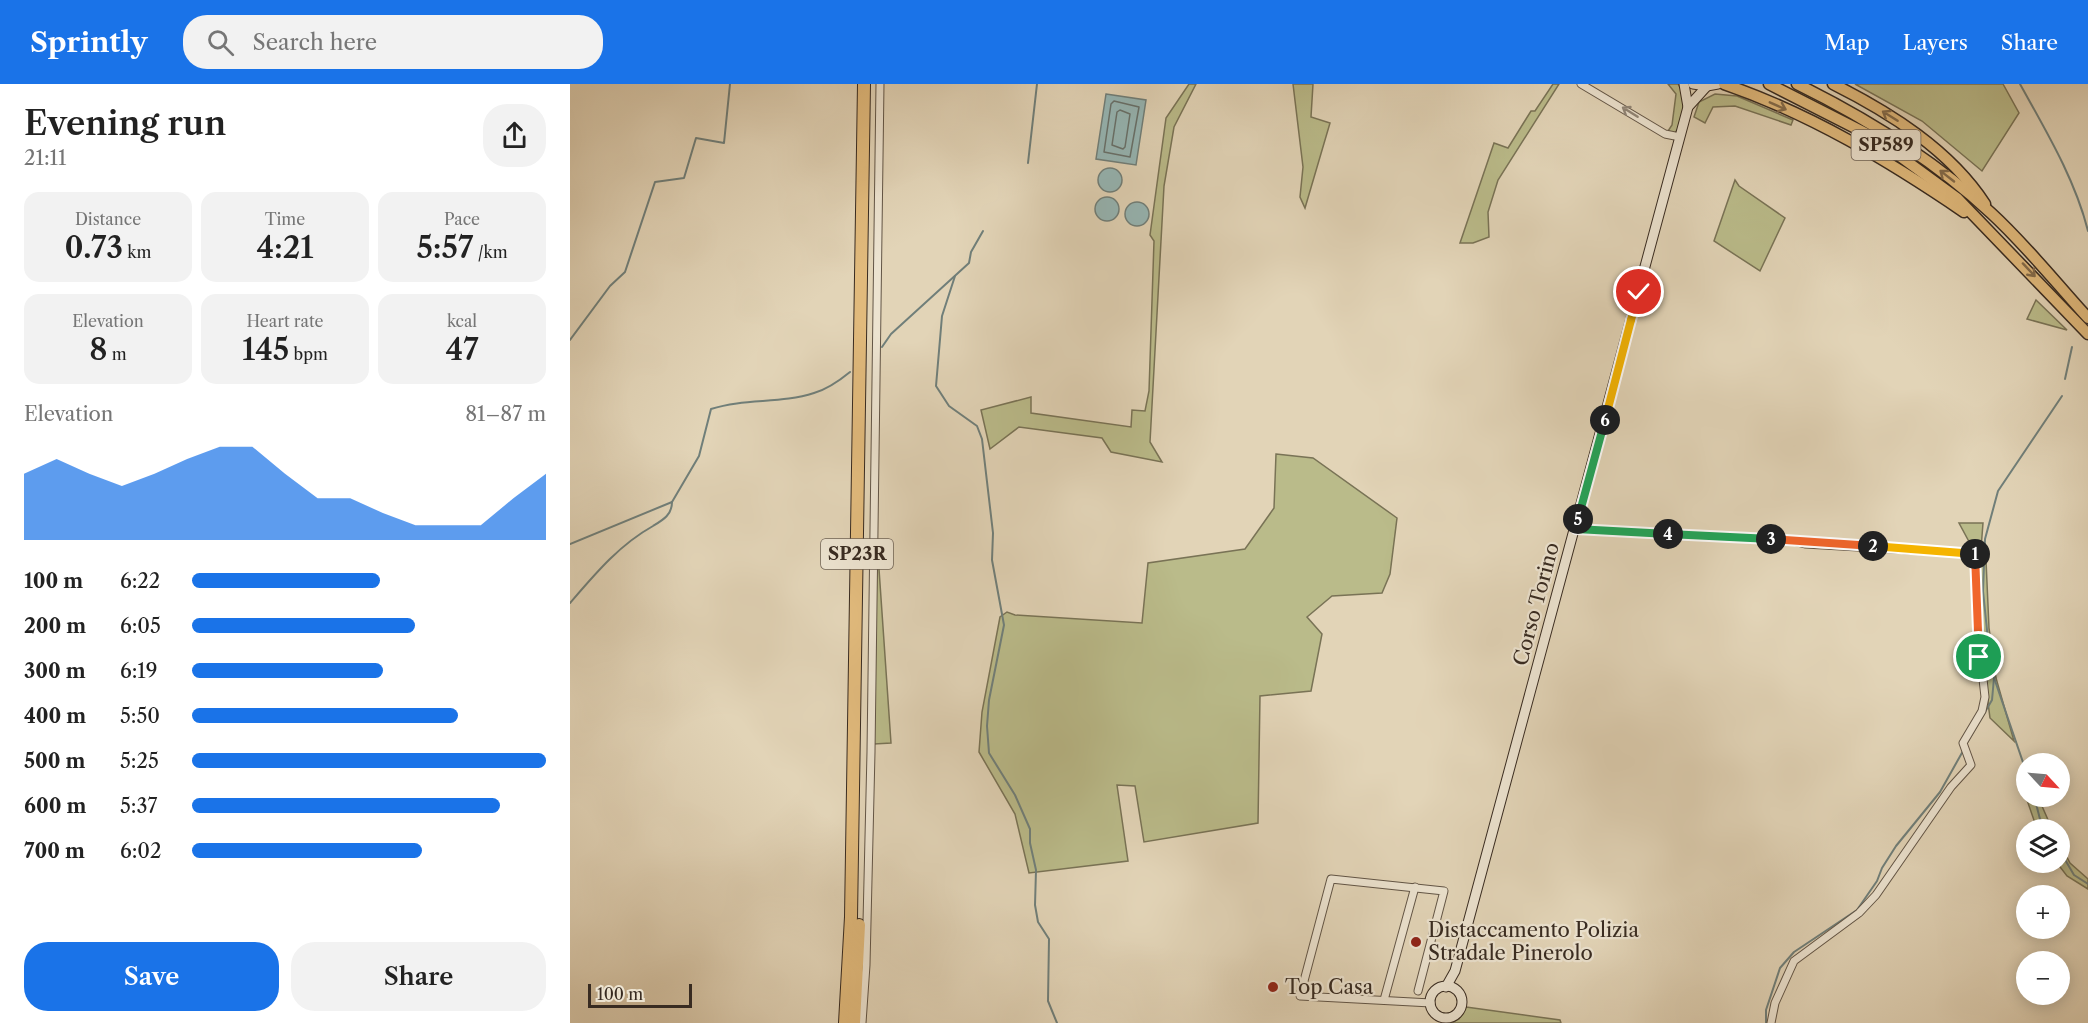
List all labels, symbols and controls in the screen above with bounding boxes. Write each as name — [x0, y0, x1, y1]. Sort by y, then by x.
search box — [183, 15, 603, 69]
text: Sprintly — [30, 25, 147, 59]
icon: search — [204, 26, 237, 59]
text: Search here — [252, 29, 377, 56]
text: Map — [1825, 30, 1870, 55]
text: Layers — [1903, 30, 1968, 55]
text: Share — [2001, 30, 2058, 55]
one-way arrow — [1769, 101, 1787, 113]
text: Evening run — [24, 103, 226, 144]
button: share — [483, 104, 546, 167]
one-way arrow — [1622, 106, 1639, 118]
one-way arrow — [1882, 109, 1899, 122]
road number: SP589 — [1852, 130, 1920, 160]
text: 21:11 — [24, 146, 66, 170]
one-way arrow — [1939, 170, 1955, 183]
text: Distance — [75, 209, 141, 229]
text: Time — [265, 209, 305, 229]
text: Pace — [444, 209, 480, 229]
text: 0.73 — [64, 229, 123, 266]
text: 4:21 — [256, 229, 314, 266]
text: 5:57 — [416, 229, 473, 266]
text: km — [123, 242, 152, 262]
text: /km — [473, 242, 508, 262]
one-way arrow — [2022, 262, 2036, 277]
pin — [1613, 266, 1664, 317]
icon: check — [1622, 275, 1655, 308]
text: Elevation — [72, 311, 144, 331]
text: Heart rate — [246, 311, 324, 331]
text: kcal — [447, 311, 477, 331]
text: 8 — [89, 331, 108, 368]
text: 145 — [242, 331, 289, 368]
text: 47 — [446, 331, 479, 368]
text: m — [108, 344, 127, 364]
text: bpm — [289, 344, 328, 364]
text: Elevation — [24, 402, 113, 426]
text: 81–87 m — [465, 402, 546, 426]
pin: 6 — [1590, 405, 1620, 435]
text: 6 — [1600, 410, 1610, 430]
pin: 5 — [1563, 504, 1593, 534]
text: 5 — [1574, 509, 1582, 529]
pin: 4 — [1653, 519, 1683, 549]
text: 4 — [1663, 524, 1673, 544]
pin: 3 — [1756, 524, 1786, 554]
text: 3 — [1766, 529, 1776, 549]
pin: 2 — [1858, 531, 1888, 561]
text: 2 — [1868, 536, 1878, 556]
road number: SP23R — [821, 539, 893, 569]
pin: 1 — [1960, 539, 1990, 569]
street label: Corso Torino — [1508, 540, 1564, 668]
text: 1 — [1971, 544, 1979, 564]
text: 100 m — [24, 569, 83, 593]
text: 6:22 — [120, 569, 160, 593]
text: 200 m — [24, 614, 86, 638]
text: 6:05 — [120, 614, 161, 638]
pin — [1953, 631, 2004, 682]
icon: arrive — [1962, 640, 1995, 673]
text: 300 m — [24, 659, 86, 683]
text: 6:19 — [120, 659, 157, 683]
text: 400 m — [24, 704, 86, 728]
text: 5:50 — [120, 704, 160, 728]
text: 500 m — [24, 749, 85, 773]
text: 5:25 — [120, 749, 159, 773]
north arrow — [2016, 753, 2070, 807]
map controls — [2016, 753, 2070, 1005]
text: 600 m — [24, 794, 86, 818]
text: 5:37 — [120, 794, 157, 818]
button: layers — [2016, 819, 2070, 873]
text: 700 m — [24, 839, 85, 863]
text: 6:02 — [120, 839, 162, 863]
button: + — [2016, 885, 2070, 939]
place label: Distaccamento Polizia Stradale Pinerolo — [1428, 918, 1639, 965]
marker: Distaccamento Polizia Stradale Pinerolo — [1409, 935, 1423, 949]
button: Save — [24, 942, 279, 1011]
button: Share — [291, 942, 546, 1011]
button: − — [2016, 951, 2070, 1005]
place label: Top Casa — [1285, 975, 1374, 999]
marker: Top Casa — [1266, 980, 1280, 994]
scale bar — [588, 981, 692, 1008]
text: 100 m — [597, 984, 643, 1004]

